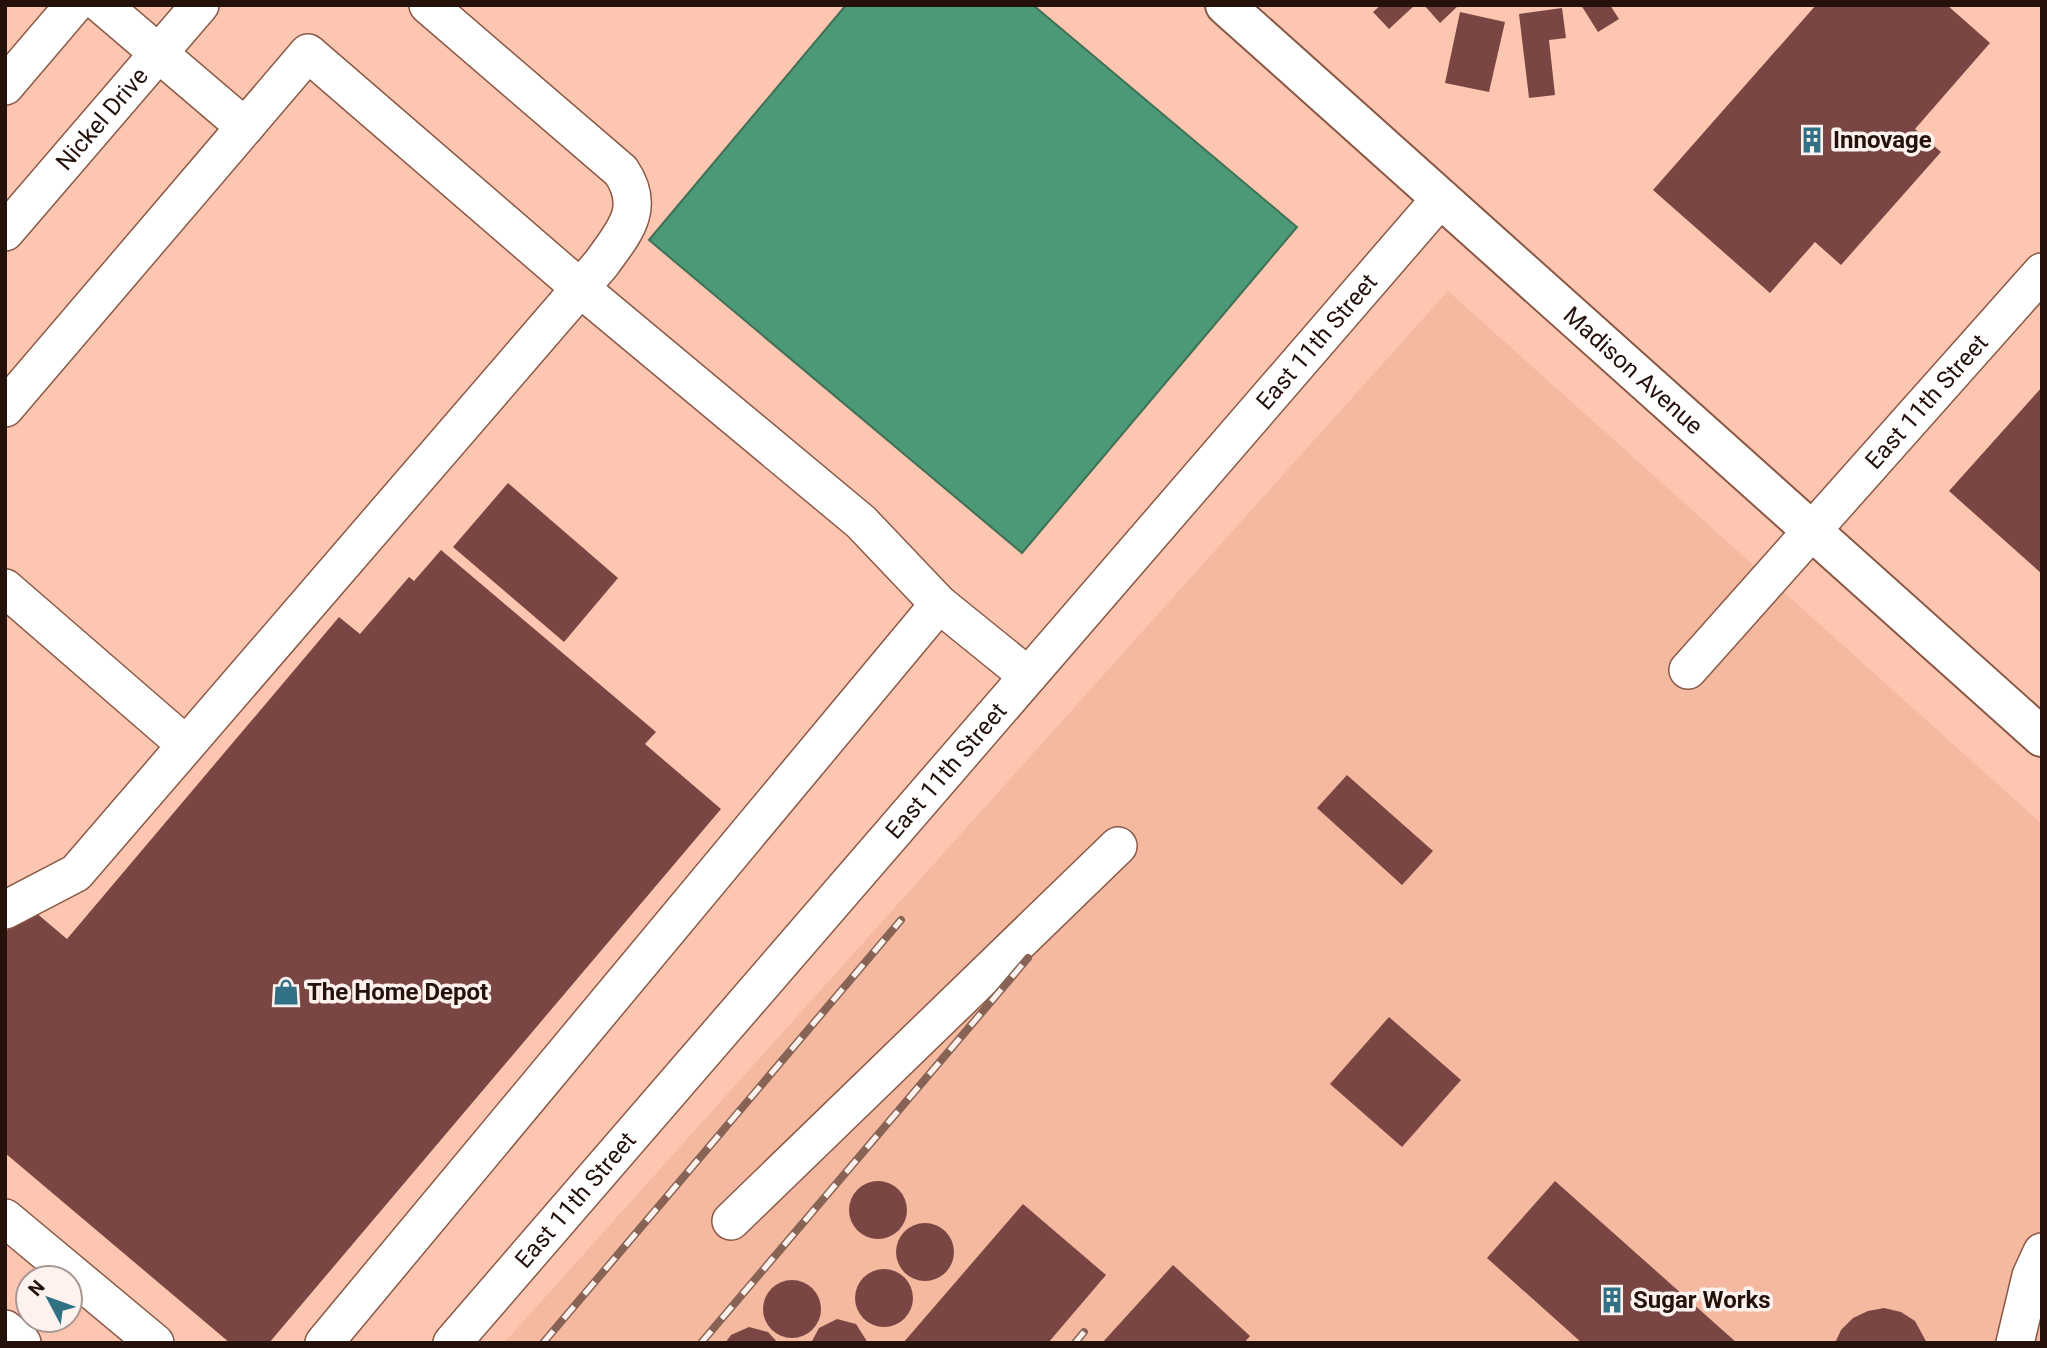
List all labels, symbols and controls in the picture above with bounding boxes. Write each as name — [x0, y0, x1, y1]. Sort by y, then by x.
street label: Nickel Drive — [50, 62, 154, 176]
building icon: Innovage — [1797, 125, 1827, 155]
place label: Innovage — [1833, 126, 1932, 154]
street label: East 11th Street — [1251, 268, 1383, 415]
street label: Madison Avenue — [1558, 301, 1708, 440]
street label: East 11th Street — [1860, 329, 1994, 475]
street label: East 11th Street — [880, 697, 1013, 844]
shop icon: The Home Depot — [271, 977, 301, 1007]
place label: The Home Depot — [307, 978, 488, 1006]
street label: East 11th Street — [509, 1126, 642, 1274]
north arrow — [14, 1264, 84, 1334]
text: N — [23, 1276, 50, 1301]
building icon: Sugar Works — [1597, 1285, 1627, 1315]
place label: Sugar Works — [1633, 1286, 1771, 1314]

